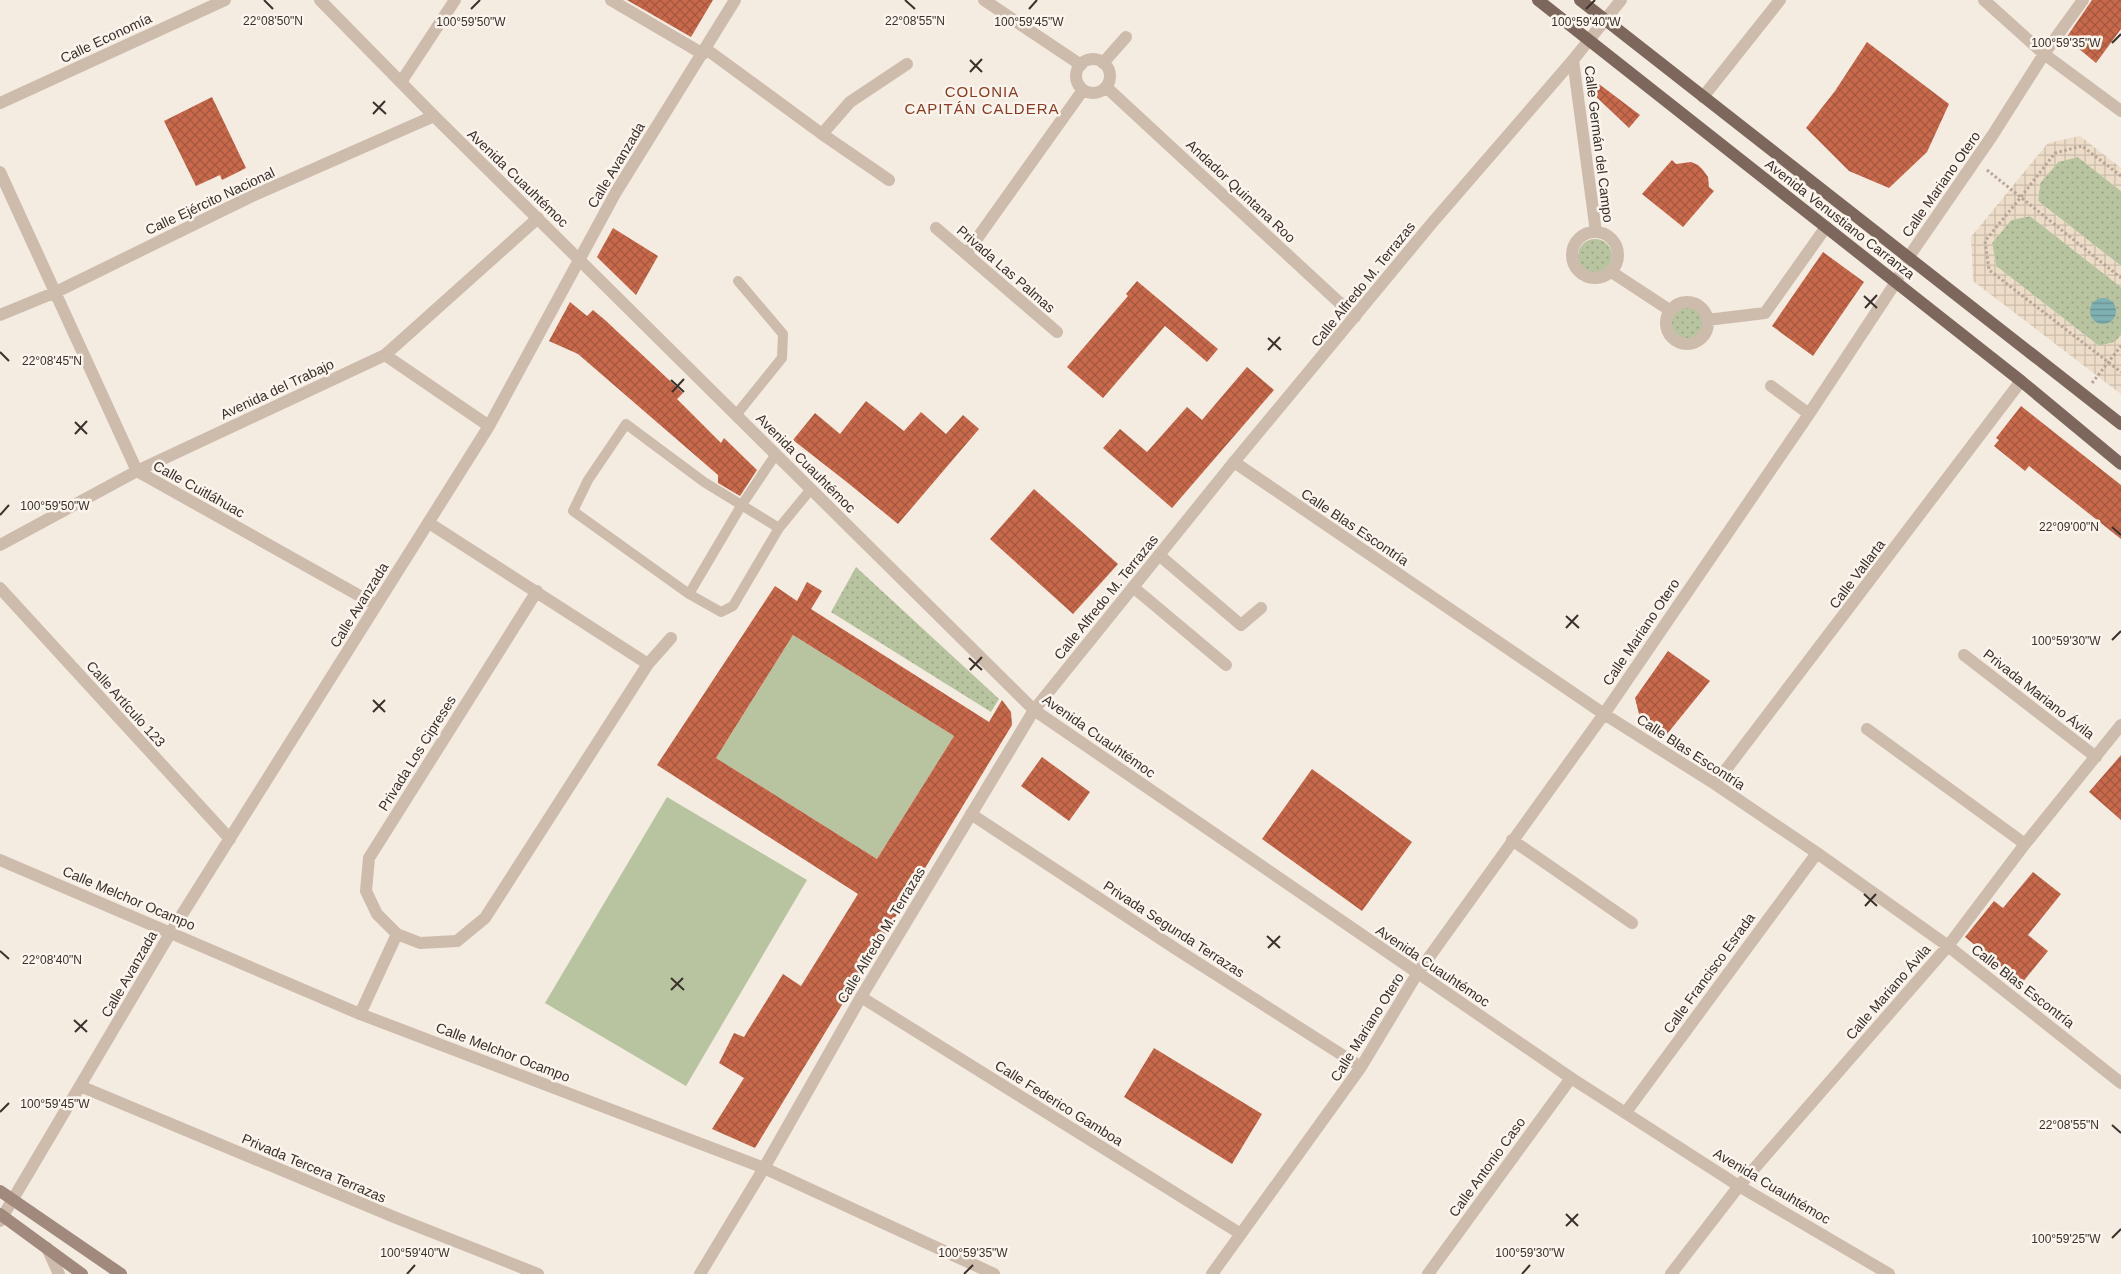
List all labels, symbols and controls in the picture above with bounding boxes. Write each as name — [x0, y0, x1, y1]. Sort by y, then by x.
street label: Calle Economía — [58, 10, 154, 66]
text: 22°08'50"N — [243, 14, 303, 28]
text: 22°08'55"N — [885, 14, 945, 28]
text: 100°59'50"W — [436, 15, 506, 29]
text: 100°59'45"W — [994, 15, 1064, 29]
text: 100°59'40"W — [1551, 15, 1621, 29]
text: 100°59'35"W — [2031, 36, 2101, 50]
street label: Calle Germán del Campo — [1581, 65, 1617, 224]
district label: COLONIA CAPITÁN CALDERA — [904, 83, 1060, 117]
street label: Calle Avanzada — [584, 119, 648, 211]
street label: Avenida Cuauhtémoc — [464, 126, 572, 230]
street label: Calle Mariano Otero — [1899, 128, 1984, 240]
street label: Andador Quintana Roo — [1183, 136, 1299, 246]
street label: Avenida Venustiano Carranza — [1762, 156, 1918, 282]
street label: Calle Ejército Nacional — [143, 164, 277, 238]
street label: Calle Alfredo M. Terrazas — [1308, 218, 1418, 350]
street label: Privada Las Palmas — [954, 222, 1058, 316]
text: 22°08'45"N — [22, 354, 82, 368]
street label: Avenida del Trabajo — [218, 356, 337, 422]
street label: Avenida Cuauhtémoc — [753, 410, 859, 516]
street label: Calle Cuitláhuac — [151, 457, 247, 521]
street label: Calle Blas Escontría — [1298, 485, 1412, 569]
text: 100°59'50"W — [20, 499, 90, 513]
text: 22°09'00"N — [2039, 520, 2099, 534]
street label: Calle Alfredo M. Terrazas — [1051, 531, 1161, 663]
street label: Calle Vallarta — [1826, 536, 1888, 612]
street label: Calle Avanzada — [327, 559, 392, 650]
street label: Calle Mariano Otero — [1599, 575, 1683, 688]
text: 100°59'30"W — [2031, 634, 2101, 648]
street label: Privada Mariano Ávila — [1980, 646, 2098, 742]
street label: Calle Artículo 123 — [83, 658, 169, 750]
street label: Avenida Cuauhtémoc — [1040, 691, 1158, 781]
street label: Privada Los Cipreses — [375, 692, 459, 814]
street label: Calle Blas Escontría — [1634, 711, 1748, 793]
street label: Calle Melchor Ocampo — [60, 863, 198, 933]
street label: Calle Alfredo M. Terrazas — [834, 864, 928, 1006]
street label: Privada Segunda Terrazas — [1101, 877, 1247, 981]
street label: Calle Francisco Esrada — [1660, 910, 1758, 1036]
street label: Avenida Cuauhtémoc — [1373, 922, 1493, 1010]
street label: Calle Avanzada — [98, 928, 160, 1020]
street label: Calle Mariano Ávila — [1842, 941, 1934, 1043]
street label: Calle Blas Escontría — [1968, 941, 2078, 1031]
text: 22°08'40"N — [22, 953, 82, 967]
street label: Calle Mariano Otero — [1327, 969, 1407, 1084]
street label: Calle Melchor Ocampo — [434, 1019, 573, 1085]
street label: Calle Federico Gamboa — [992, 1057, 1126, 1149]
text: 100°59'45"W — [20, 1097, 90, 1111]
street label: Calle Antonio Caso — [1446, 1114, 1529, 1220]
text: 22°08'55"N — [2039, 1118, 2099, 1132]
street label: Privada Tercera Terrazas — [239, 1130, 389, 1206]
street label: Avenida Cuauhtémoc — [1711, 1145, 1833, 1227]
text: 100°59'25"W — [2031, 1232, 2101, 1246]
text: 100°59'40"W — [380, 1246, 450, 1260]
text: 100°59'35"W — [938, 1246, 1008, 1260]
text: 100°59'30"W — [1495, 1246, 1565, 1260]

